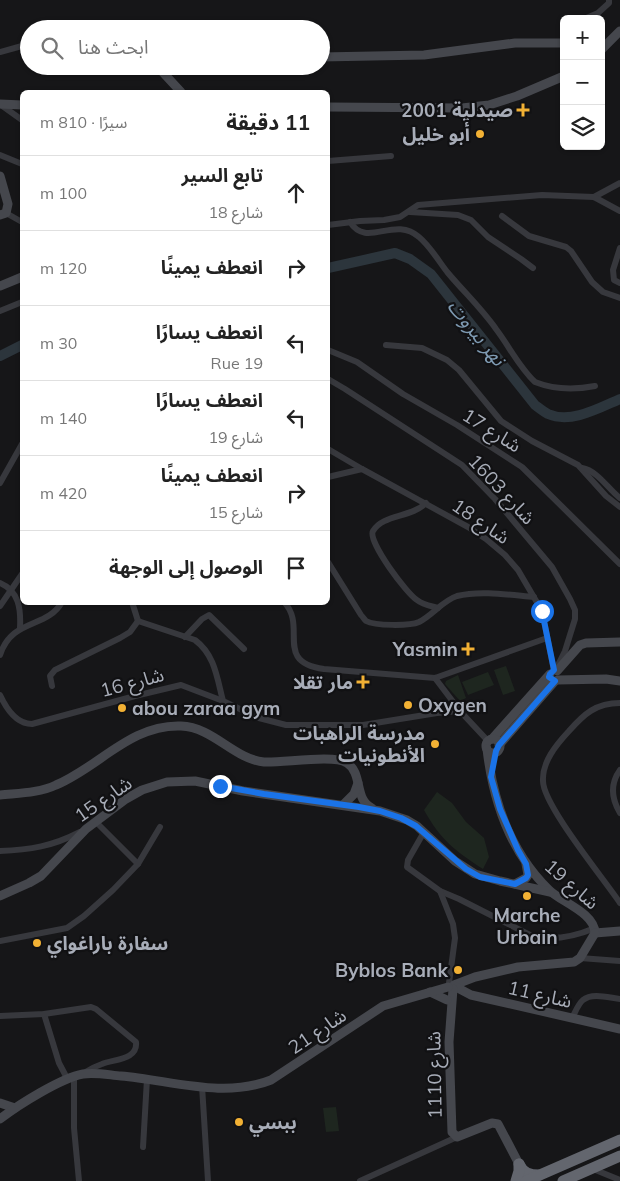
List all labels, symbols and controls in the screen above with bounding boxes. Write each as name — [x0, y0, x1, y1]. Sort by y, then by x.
map controls — [560, 15, 605, 150]
button: + — [560, 15, 605, 60]
search box — [20, 20, 330, 75]
icon: search — [38, 34, 66, 62]
text: ابحث هنا — [78, 35, 148, 59]
button: − — [560, 60, 605, 105]
place label: صيدلية 2001 — [401, 98, 513, 122]
marker: صيدلية 2001 — [517, 104, 529, 116]
button: layers — [560, 105, 605, 150]
text: 11 دقيقة — [226, 109, 310, 135]
text: سيرًا · 810 m — [40, 112, 127, 132]
place label: أبو خليل — [402, 121, 470, 146]
marker: أبو خليل — [474, 128, 486, 140]
text: تابع السير — [182, 163, 263, 187]
icon: ahead — [282, 179, 310, 207]
text: 100 m — [40, 183, 87, 203]
text: شارع 18 — [208, 202, 263, 222]
icon: right — [282, 254, 310, 282]
text: انعطف يمينًا — [161, 255, 263, 279]
text: 120 m — [40, 258, 87, 278]
water label: نهر بيروت — [443, 294, 512, 372]
text: انعطف يسارًا — [156, 320, 263, 344]
icon: left — [282, 329, 310, 357]
text: 30 m — [40, 333, 77, 353]
text: Rue 19 — [211, 353, 263, 373]
text: انعطف يسارًا — [156, 388, 263, 412]
street label: شارع 17 — [457, 403, 526, 459]
icon: left — [282, 404, 310, 432]
text: 140 m — [40, 408, 87, 428]
text: شارع 19 — [208, 427, 263, 447]
street label: شارع 1603 — [462, 449, 541, 531]
text: انعطف يمينًا — [161, 463, 263, 487]
icon: right — [282, 479, 310, 507]
text: 420 m — [40, 483, 87, 503]
street label: شارع 18 — [446, 493, 515, 551]
text: شارع 15 — [208, 502, 263, 522]
icon: arrive — [282, 554, 310, 582]
text: الوصول إلى الوجهة — [109, 555, 263, 579]
route start — [531, 600, 554, 623]
place label: Yasmin — [392, 637, 458, 661]
marker: Yasmin — [462, 643, 474, 655]
street label: شارع 16 — [98, 662, 167, 704]
place label: مار تقلا — [293, 670, 353, 694]
marker: مار تقلا — [357, 676, 369, 688]
place label: Oxygen — [418, 693, 487, 717]
place label: abou zaraa gym — [132, 696, 280, 720]
marker: Oxygen — [402, 699, 414, 711]
marker: abou zaraa gym — [116, 702, 128, 714]
place label: مدرسة الراهبات الأنطونيات — [293, 721, 425, 767]
marker: مدرسة الراهبات الأنطونيات — [429, 738, 441, 750]
street label: شارع 15 — [70, 771, 138, 829]
route end — [209, 775, 232, 798]
street label: شارع 19 — [538, 854, 604, 916]
marker: Marche Urbain — [521, 890, 533, 902]
place label: Marche Urbain — [493, 903, 561, 949]
place label: سفارة باراغواي — [47, 931, 168, 958]
marker: سفارة باراغواي — [31, 937, 43, 949]
place label: Byblos Bank — [335, 958, 449, 982]
marker: Byblos Bank — [452, 964, 464, 976]
street label: شارع 11 — [505, 975, 574, 1015]
street label: شارع 21 — [283, 1003, 352, 1061]
street label: شارع 1110 — [421, 1031, 449, 1119]
place label: ببسي — [249, 1110, 297, 1137]
marker: ببسي — [233, 1116, 245, 1128]

